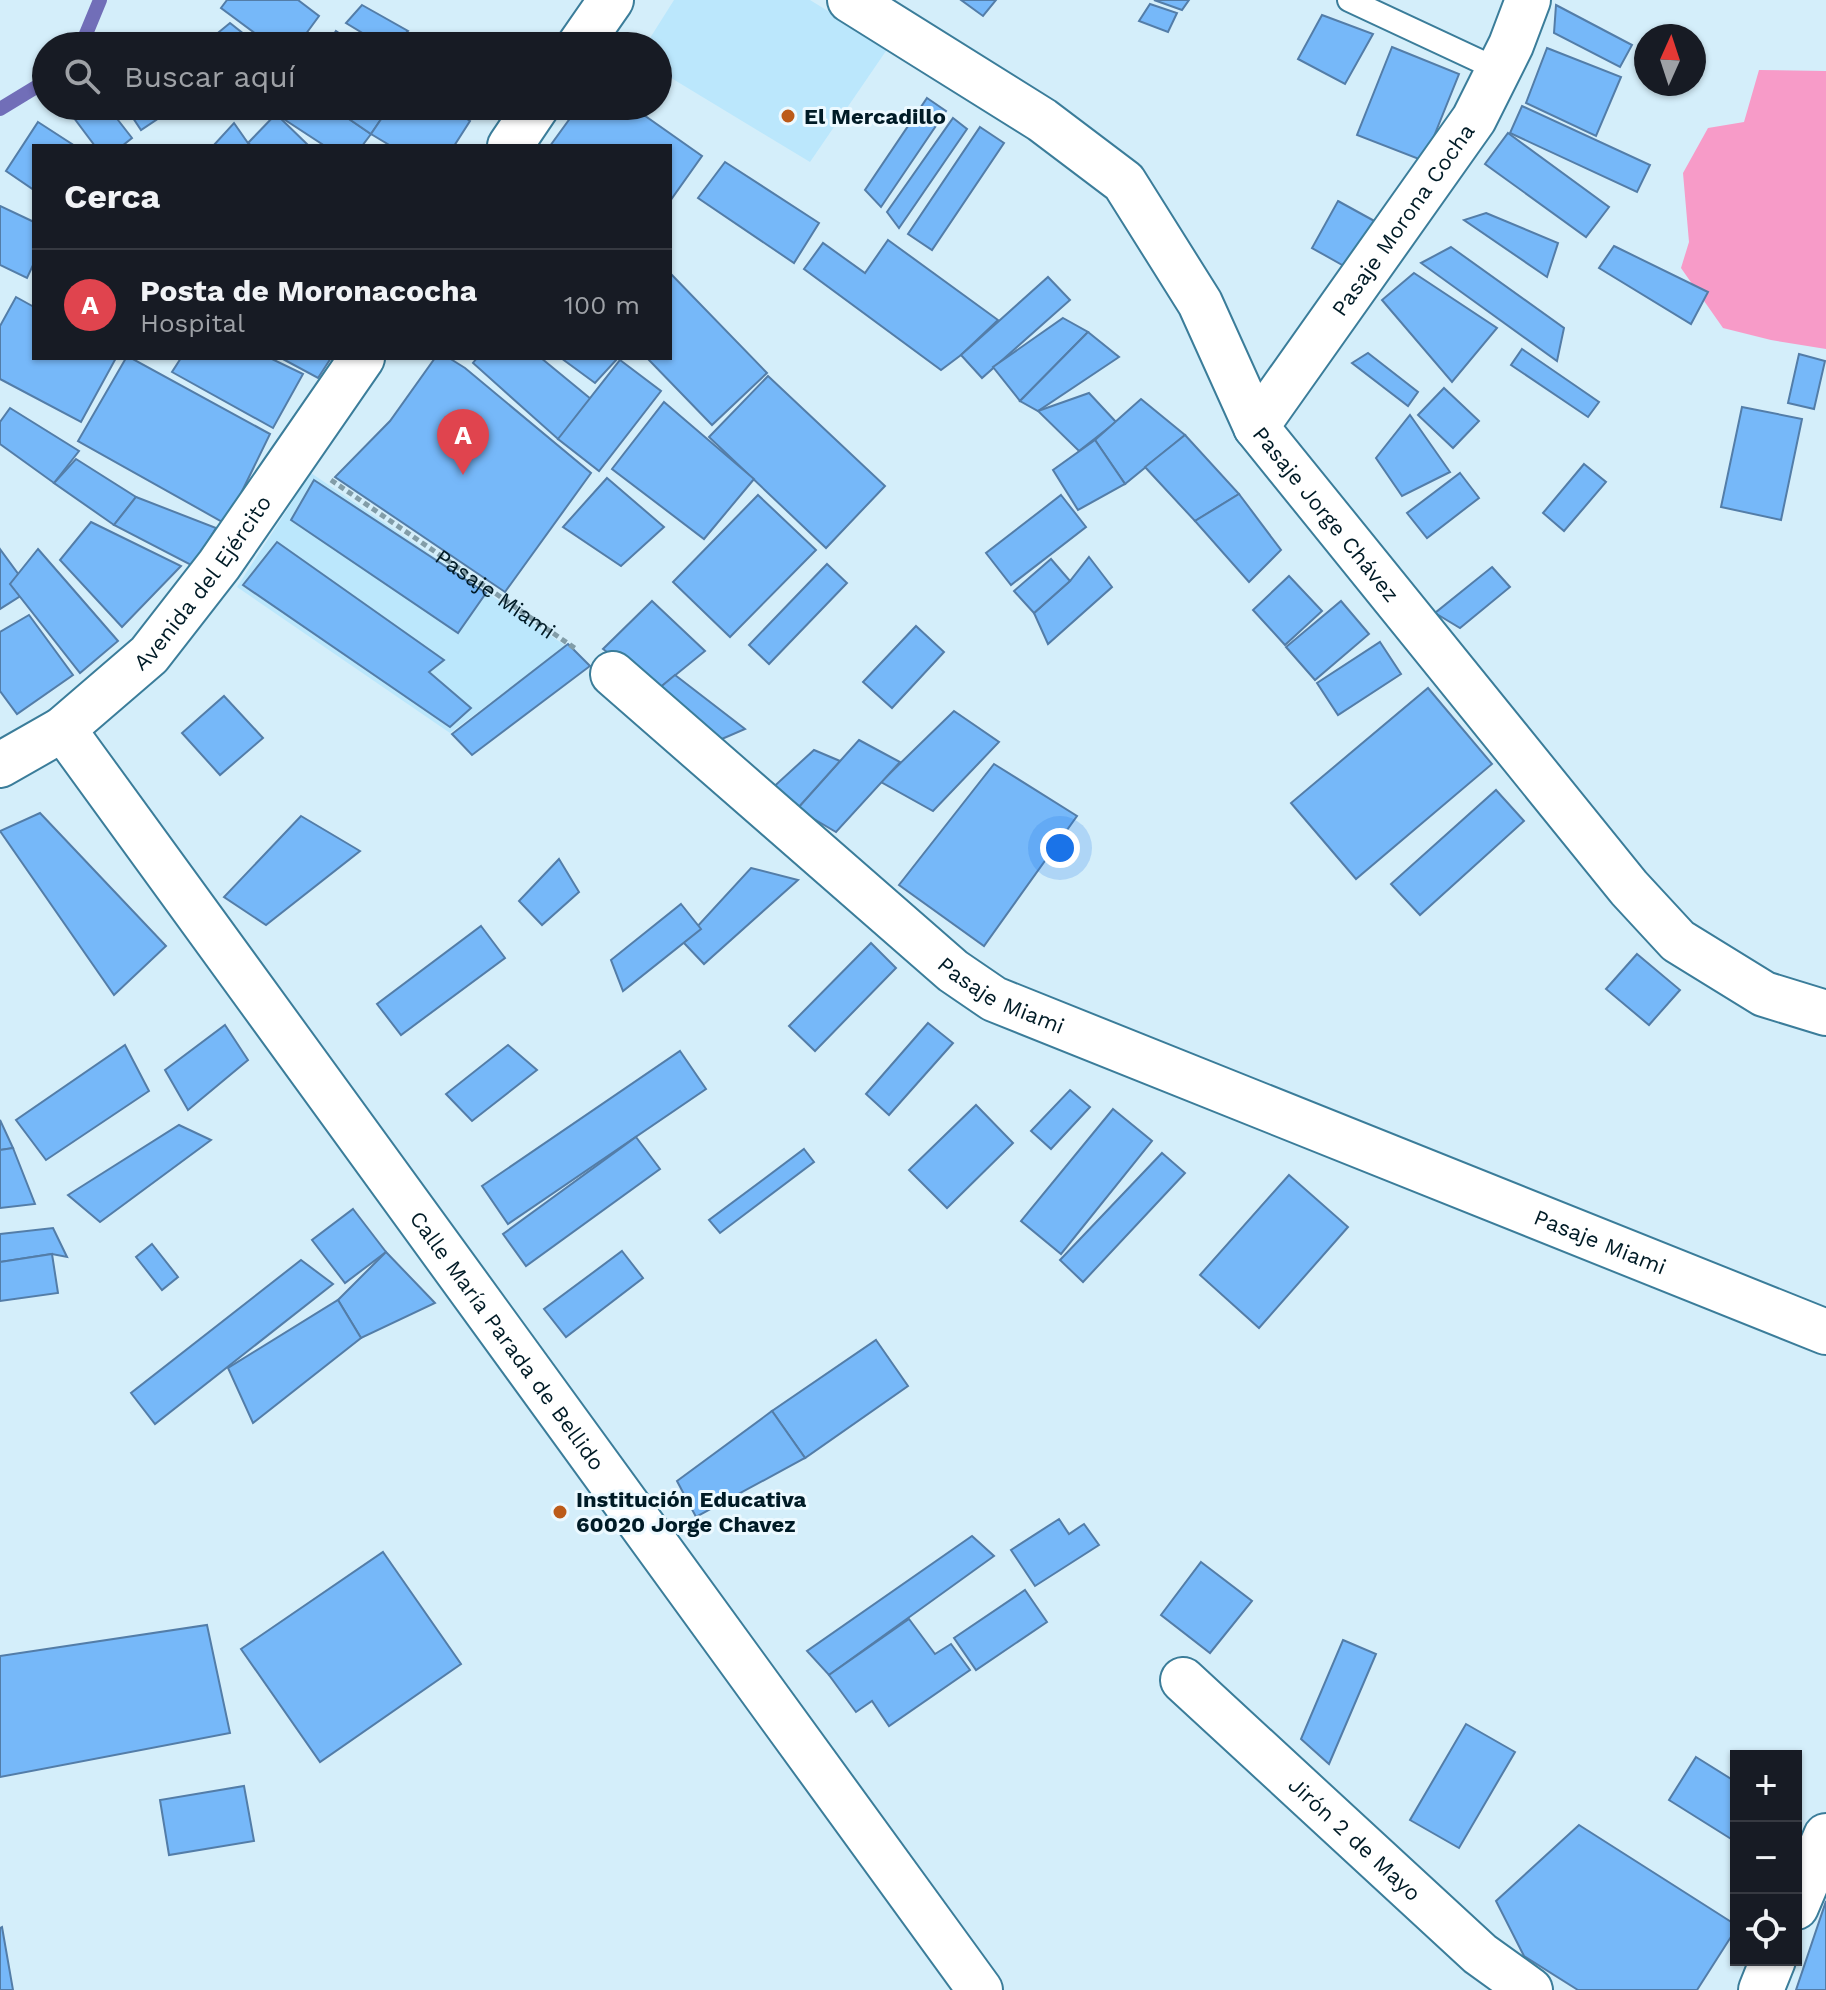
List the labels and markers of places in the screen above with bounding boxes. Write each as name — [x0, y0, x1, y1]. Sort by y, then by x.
place label: El Mercadillo — [804, 104, 946, 129]
marker: El Mercadillo — [779, 107, 797, 125]
pin: A — [437, 409, 489, 475]
place label: Institución Educativa 60020 Jorge Chavez — [576, 1487, 807, 1537]
marker: Institución Educativa 60020 Jorge Chavez — [551, 1503, 569, 1521]

